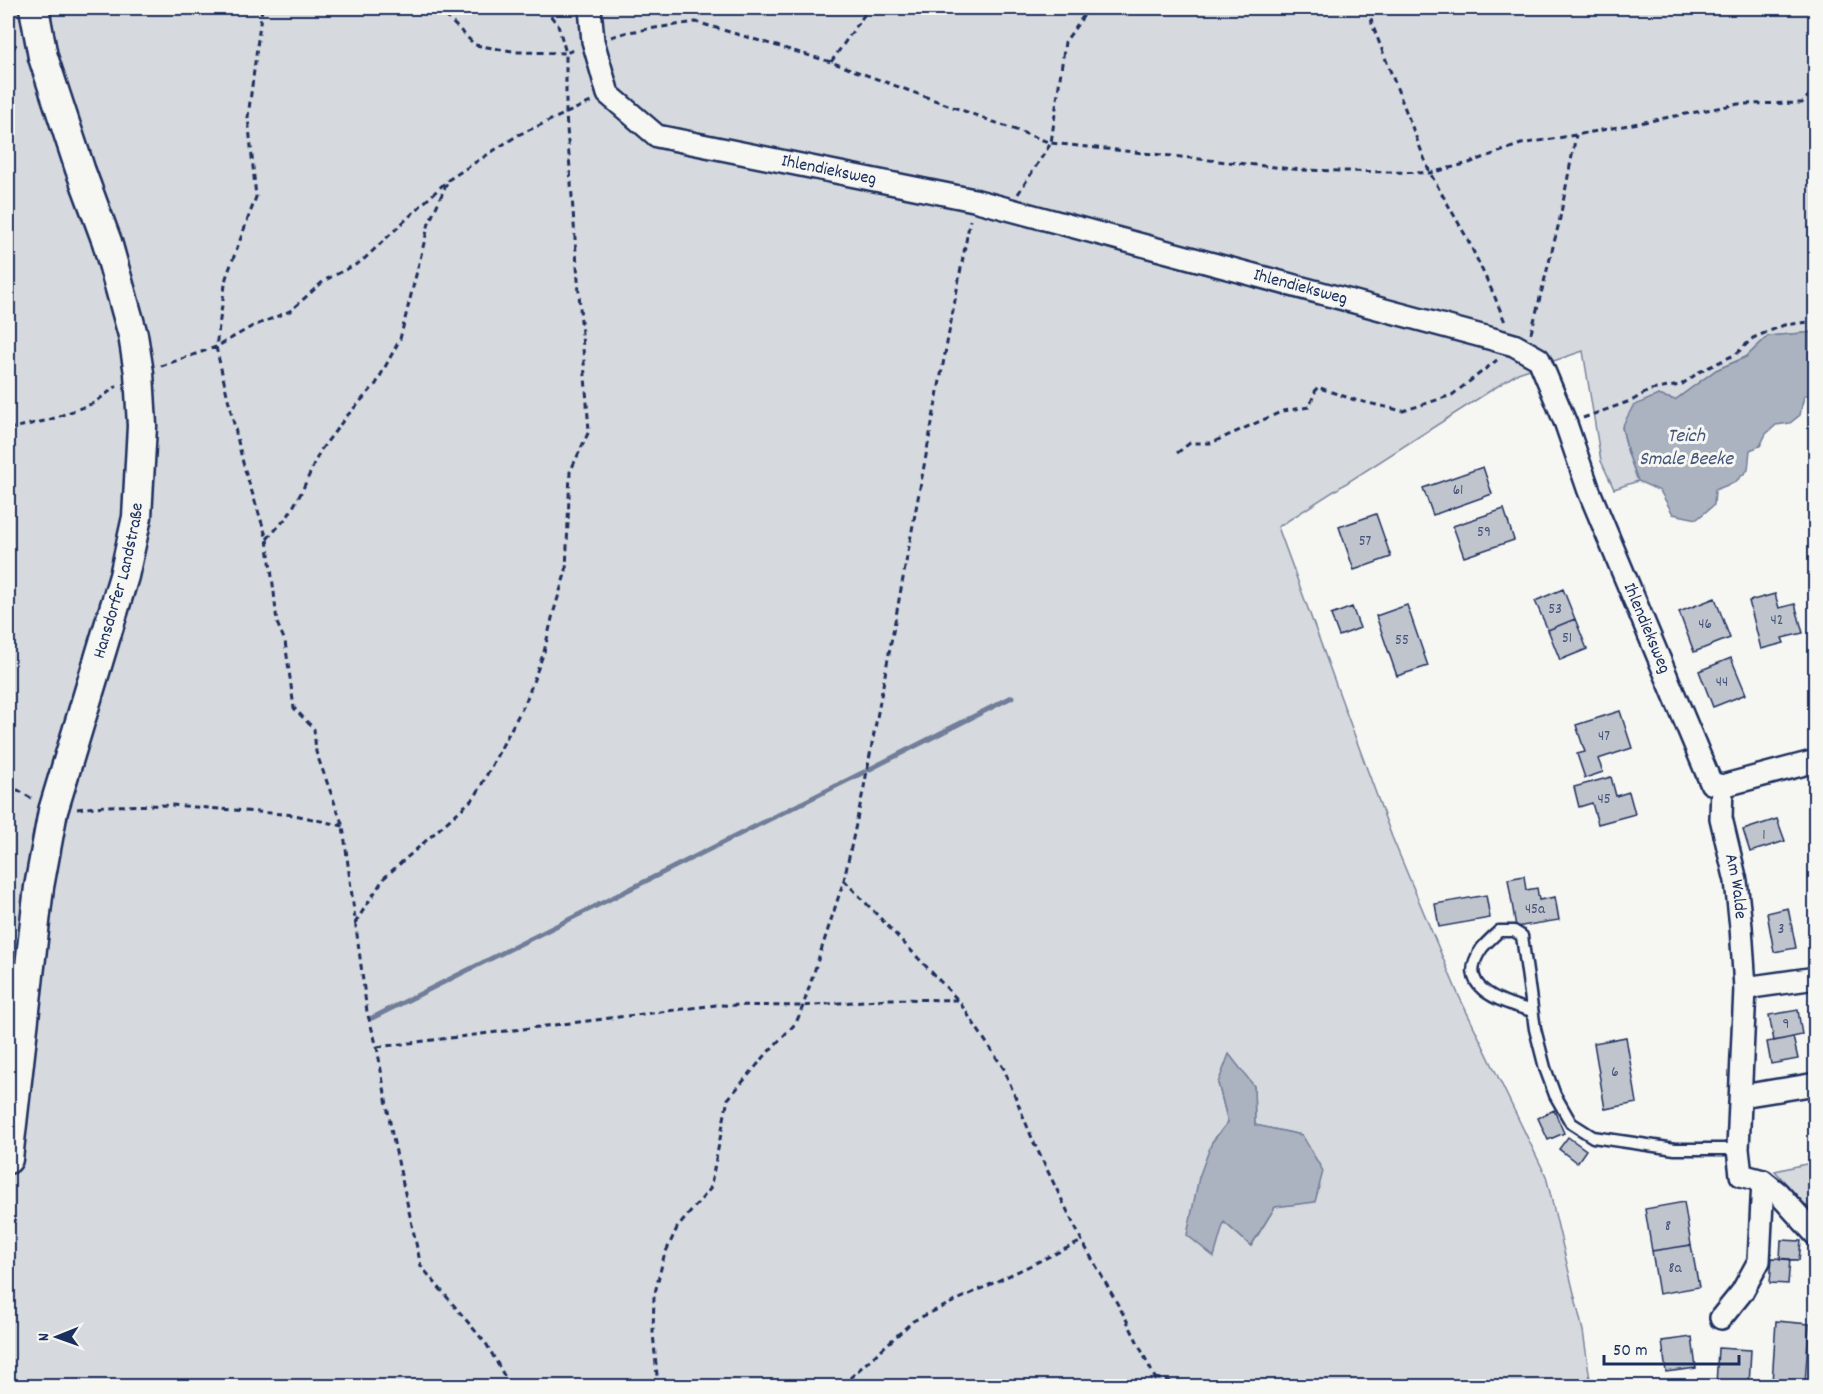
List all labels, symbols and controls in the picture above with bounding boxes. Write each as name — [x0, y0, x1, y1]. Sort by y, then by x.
street label: Ihlendieksweg — [779, 149, 879, 192]
street label: Ihlendieksweg — [1251, 263, 1350, 312]
water label: Teich Smale Beeke — [1639, 423, 1734, 474]
house number: 61 — [1453, 480, 1463, 502]
street label: Hansdorfer Landstraße — [87, 502, 150, 662]
house number: 59 — [1477, 522, 1491, 544]
house number: 57 — [1359, 531, 1372, 553]
street label: Ihlendieksweg — [1616, 579, 1677, 678]
house number: 53 — [1548, 599, 1562, 621]
house number: 42 — [1771, 610, 1783, 632]
house number: 46 — [1698, 614, 1712, 636]
house number: 51 — [1562, 628, 1572, 650]
house number: 55 — [1395, 630, 1409, 652]
house number: 44 — [1716, 672, 1728, 694]
house number: 47 — [1598, 726, 1610, 748]
house number: 45 — [1597, 789, 1611, 811]
house number: 1 — [1762, 825, 1766, 847]
street label: Am Walde — [1717, 851, 1753, 920]
house number: 45a — [1525, 899, 1546, 921]
house number: 3 — [1778, 919, 1784, 941]
house number: 9 — [1783, 1014, 1789, 1036]
house number: 6 — [1611, 1062, 1619, 1084]
house number: 8 — [1665, 1216, 1671, 1238]
house number: 8a — [1668, 1258, 1682, 1280]
north arrow — [27, 1307, 87, 1367]
scale bar — [1604, 1328, 1739, 1366]
text: N — [33, 1333, 56, 1341]
text: 50 m — [1613, 1339, 1648, 1364]

